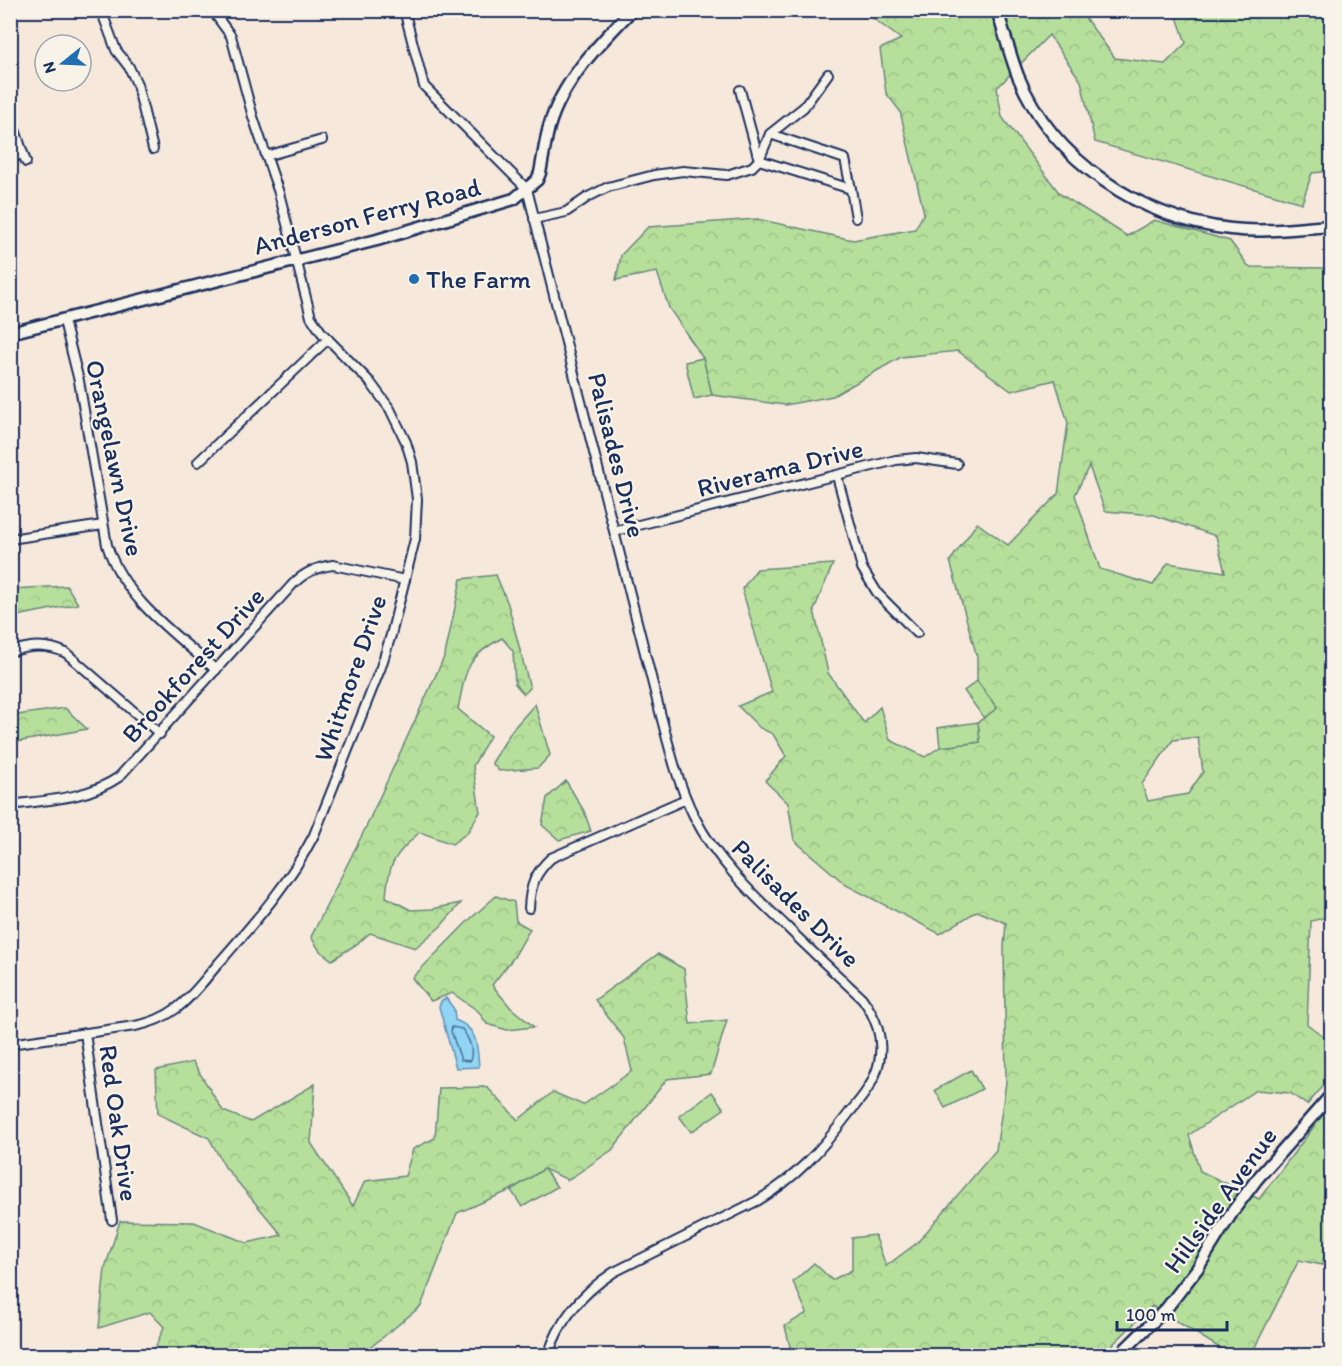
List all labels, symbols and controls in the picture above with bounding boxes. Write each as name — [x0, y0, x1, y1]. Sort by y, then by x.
north arrow — [33, 33, 93, 93]
text: N — [39, 59, 60, 76]
street label: Anderson Ferry Road — [250, 170, 484, 262]
place label: The Farm — [426, 263, 531, 295]
marker: The Farm — [407, 272, 421, 286]
street label: Orangelawn Drive — [79, 357, 151, 559]
street label: Palisades Drive — [581, 369, 653, 541]
street label: Riverama Drive — [694, 432, 866, 504]
street label: Brookforest Drive — [115, 580, 271, 750]
street label: Whitmore Drive — [306, 590, 394, 766]
street label: Palisades Drive — [725, 832, 867, 974]
street label: Red Oak Drive — [92, 1043, 146, 1203]
street label: Hillside Avenue — [1156, 1121, 1284, 1279]
scale bar — [1117, 1294, 1226, 1332]
text: 100 m — [1126, 1304, 1176, 1326]

